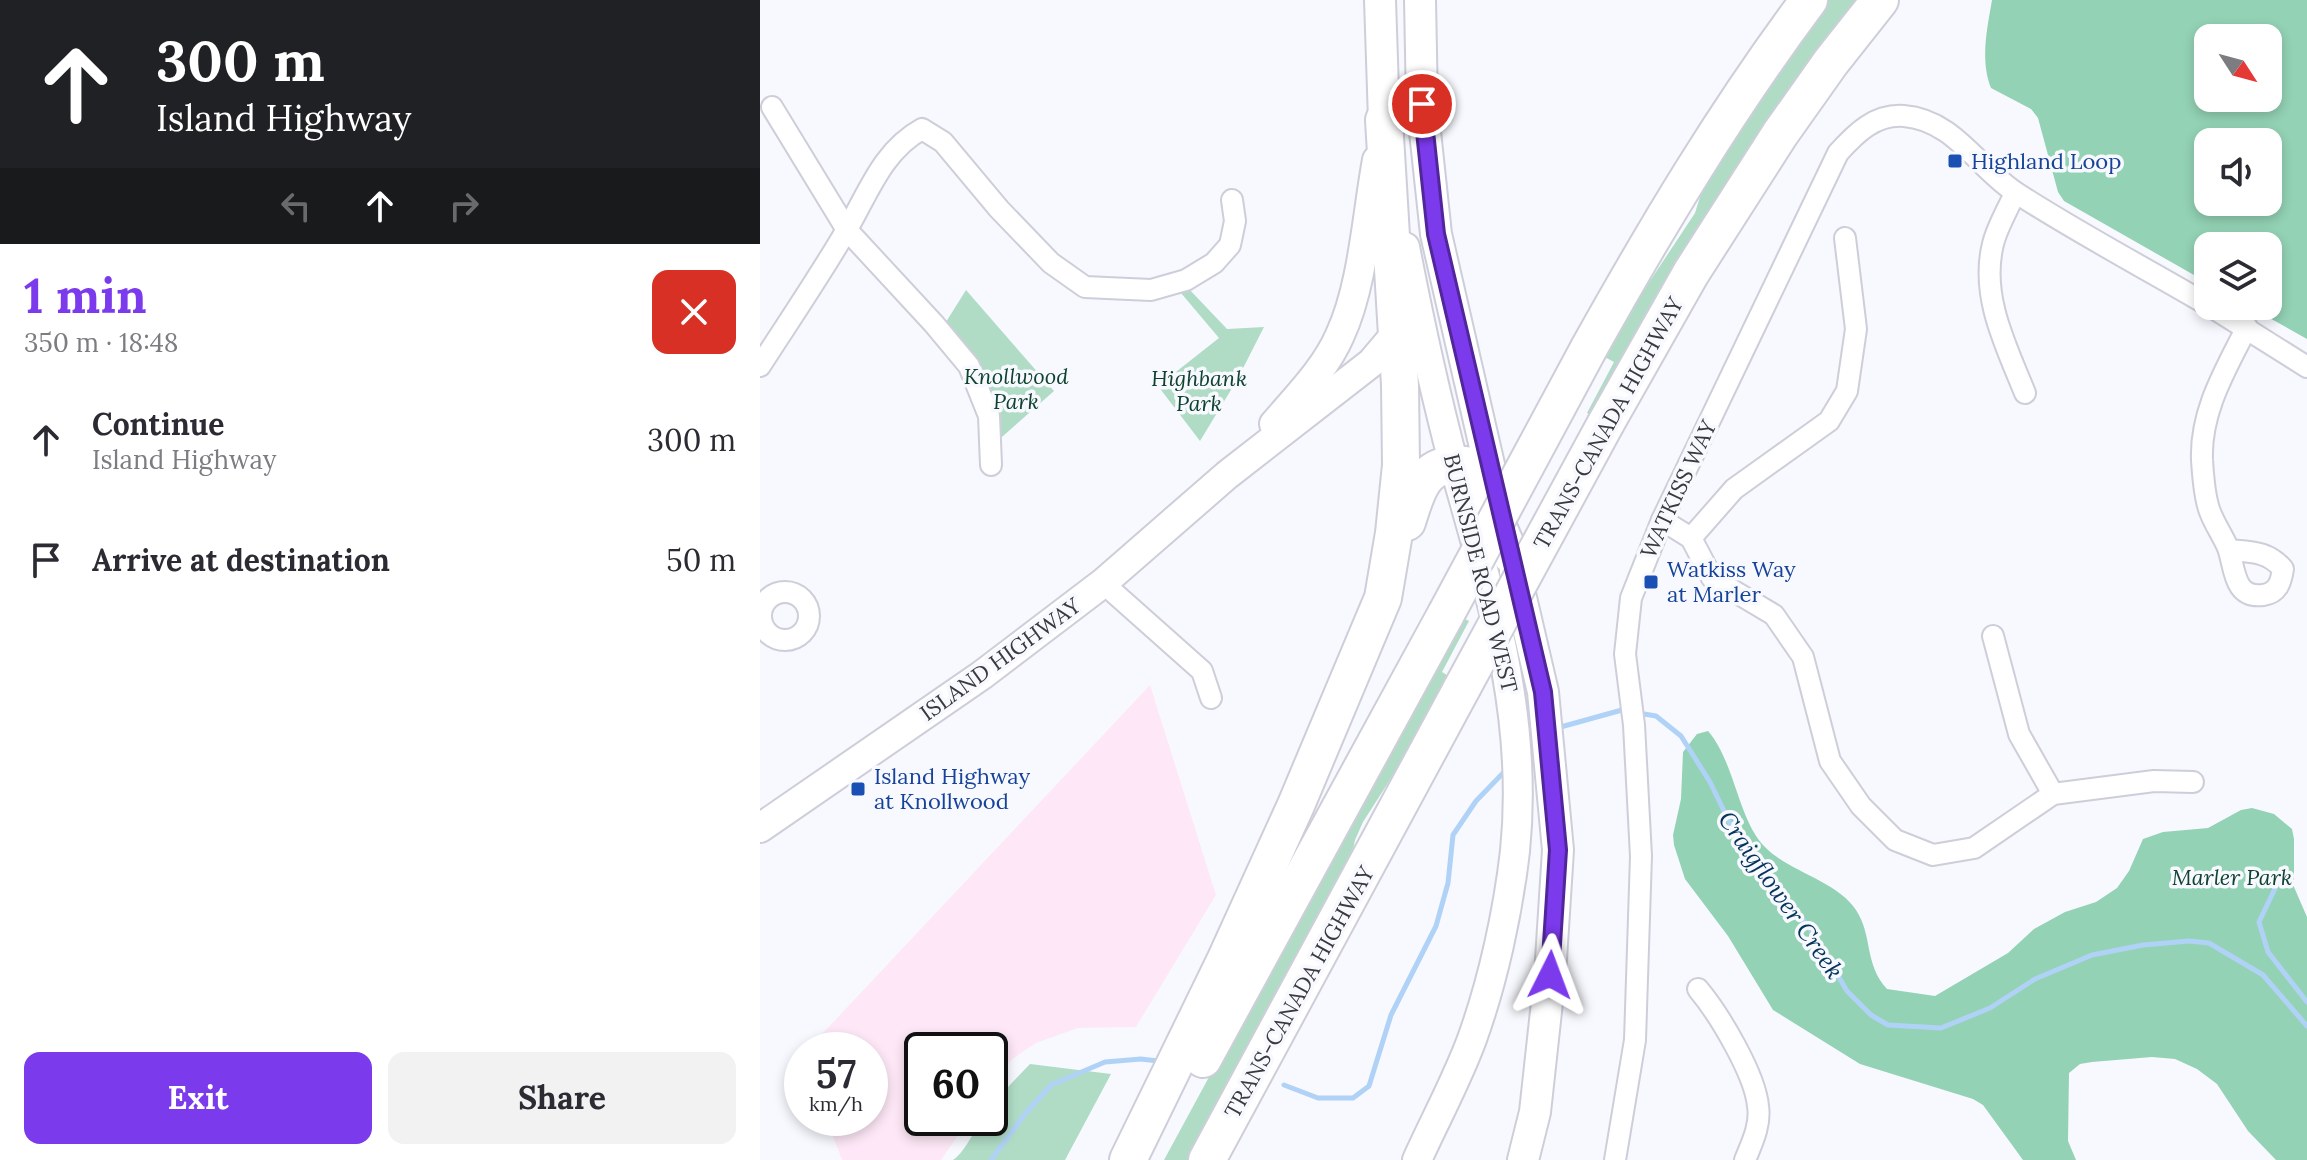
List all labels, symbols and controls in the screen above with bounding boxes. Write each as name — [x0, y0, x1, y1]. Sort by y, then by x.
north arrow — [2194, 24, 2282, 112]
map controls — [2194, 24, 2282, 320]
text: 300 m — [156, 25, 325, 96]
icon: ahead — [24, 32, 128, 136]
pin — [1388, 70, 1456, 138]
icon: arrive — [1400, 82, 1444, 126]
text: Island Highway — [156, 95, 411, 141]
button: sound — [2194, 128, 2282, 216]
place label: Highland Loop — [1971, 147, 2121, 175]
marker: Highland Loop — [1946, 152, 1964, 170]
icon: left — [274, 184, 318, 228]
icon: ahead — [358, 184, 402, 228]
icon: right — [442, 184, 486, 228]
button: layers — [2194, 232, 2282, 320]
text: 1 min — [24, 265, 147, 326]
button: close — [652, 270, 736, 354]
street label: TRANS-CANADA HIGHWAY — [1527, 291, 1690, 554]
text: 350 m · 18:48 — [24, 326, 178, 359]
park label: Knollwood Park — [964, 362, 1069, 415]
park label: Highbank Park — [1151, 364, 1247, 417]
text: Continue — [92, 405, 224, 443]
street label: WATKISS WAY — [1634, 414, 1723, 563]
icon: ahead — [24, 418, 68, 462]
text: 300 m — [647, 421, 736, 459]
text: Island Highway — [92, 443, 276, 476]
street label: BURNSIDE ROAD WEST — [1438, 451, 1524, 695]
icon: arrive — [24, 538, 68, 582]
text: Arrive at destination — [92, 541, 390, 579]
text: 50 m — [666, 541, 736, 579]
place label: Watkiss Way at Marler — [1667, 555, 1796, 608]
marker: Watkiss Way at Marler — [1642, 573, 1660, 591]
street label: ISLAND HIGHWAY — [914, 591, 1087, 727]
place label: Island Highway at Knollwood — [874, 762, 1030, 815]
marker: Island Highway at Knollwood — [849, 780, 867, 798]
water label: Craigflower Creek — [1712, 805, 1850, 985]
street label: TRANS-CANADA HIGHWAY — [1218, 860, 1381, 1123]
park label: Marler Park — [2172, 863, 2292, 891]
position arrow — [1508, 933, 1592, 1017]
speed limit sign: 60 — [904, 1032, 1008, 1136]
text: 57 — [816, 1048, 856, 1099]
button: Exit — [24, 1052, 372, 1144]
button: Share — [388, 1052, 736, 1144]
text: km/h — [809, 1091, 863, 1116]

